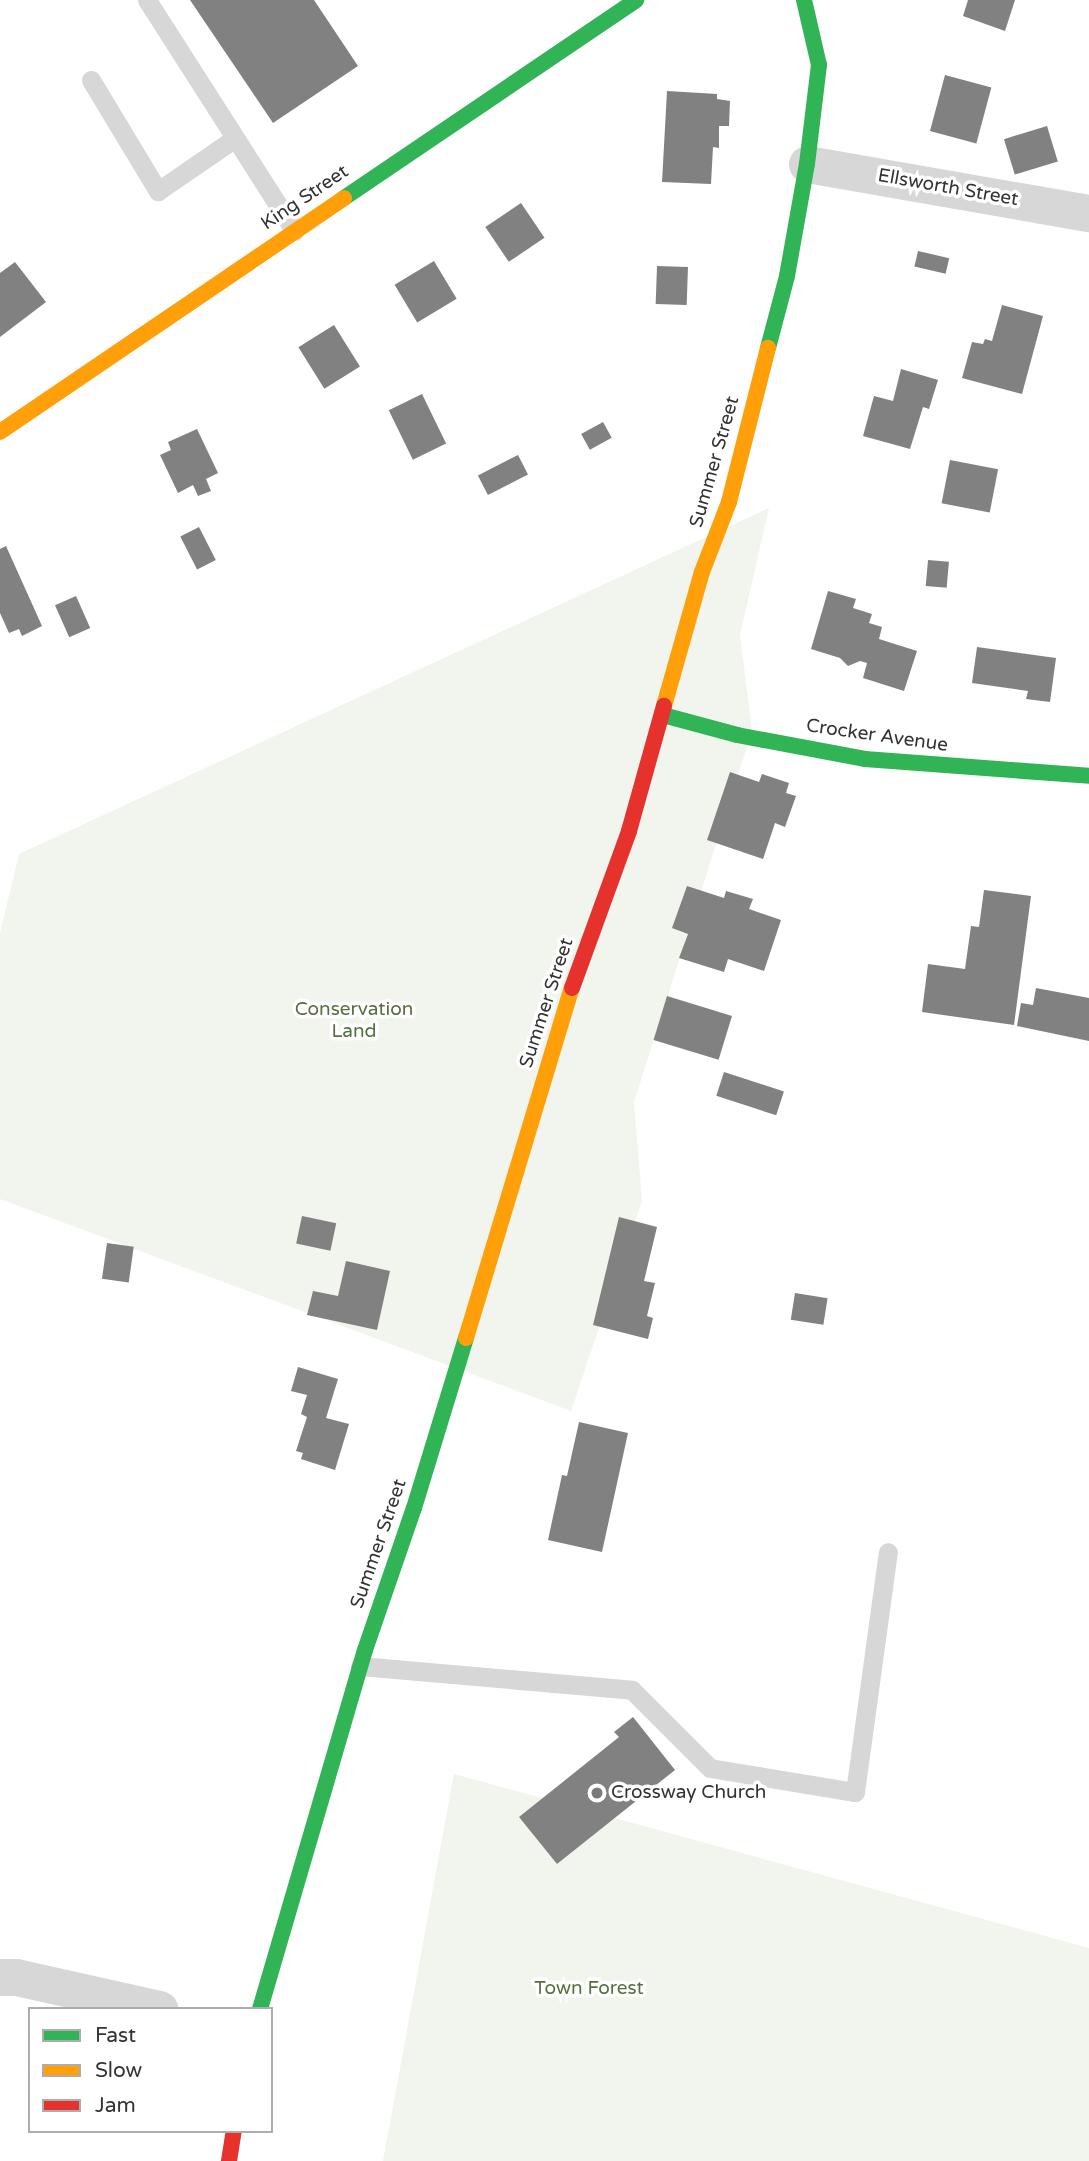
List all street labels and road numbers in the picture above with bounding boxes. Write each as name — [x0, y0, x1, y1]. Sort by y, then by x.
street label: King Street — [257, 161, 353, 235]
street label: Ellsworth Street — [876, 164, 1020, 212]
street label: Summer Street — [685, 394, 745, 530]
street label: Crocker Avenue — [805, 715, 949, 757]
street label: Summer Street — [515, 935, 579, 1071]
street label: Summer Street — [346, 1476, 412, 1612]

